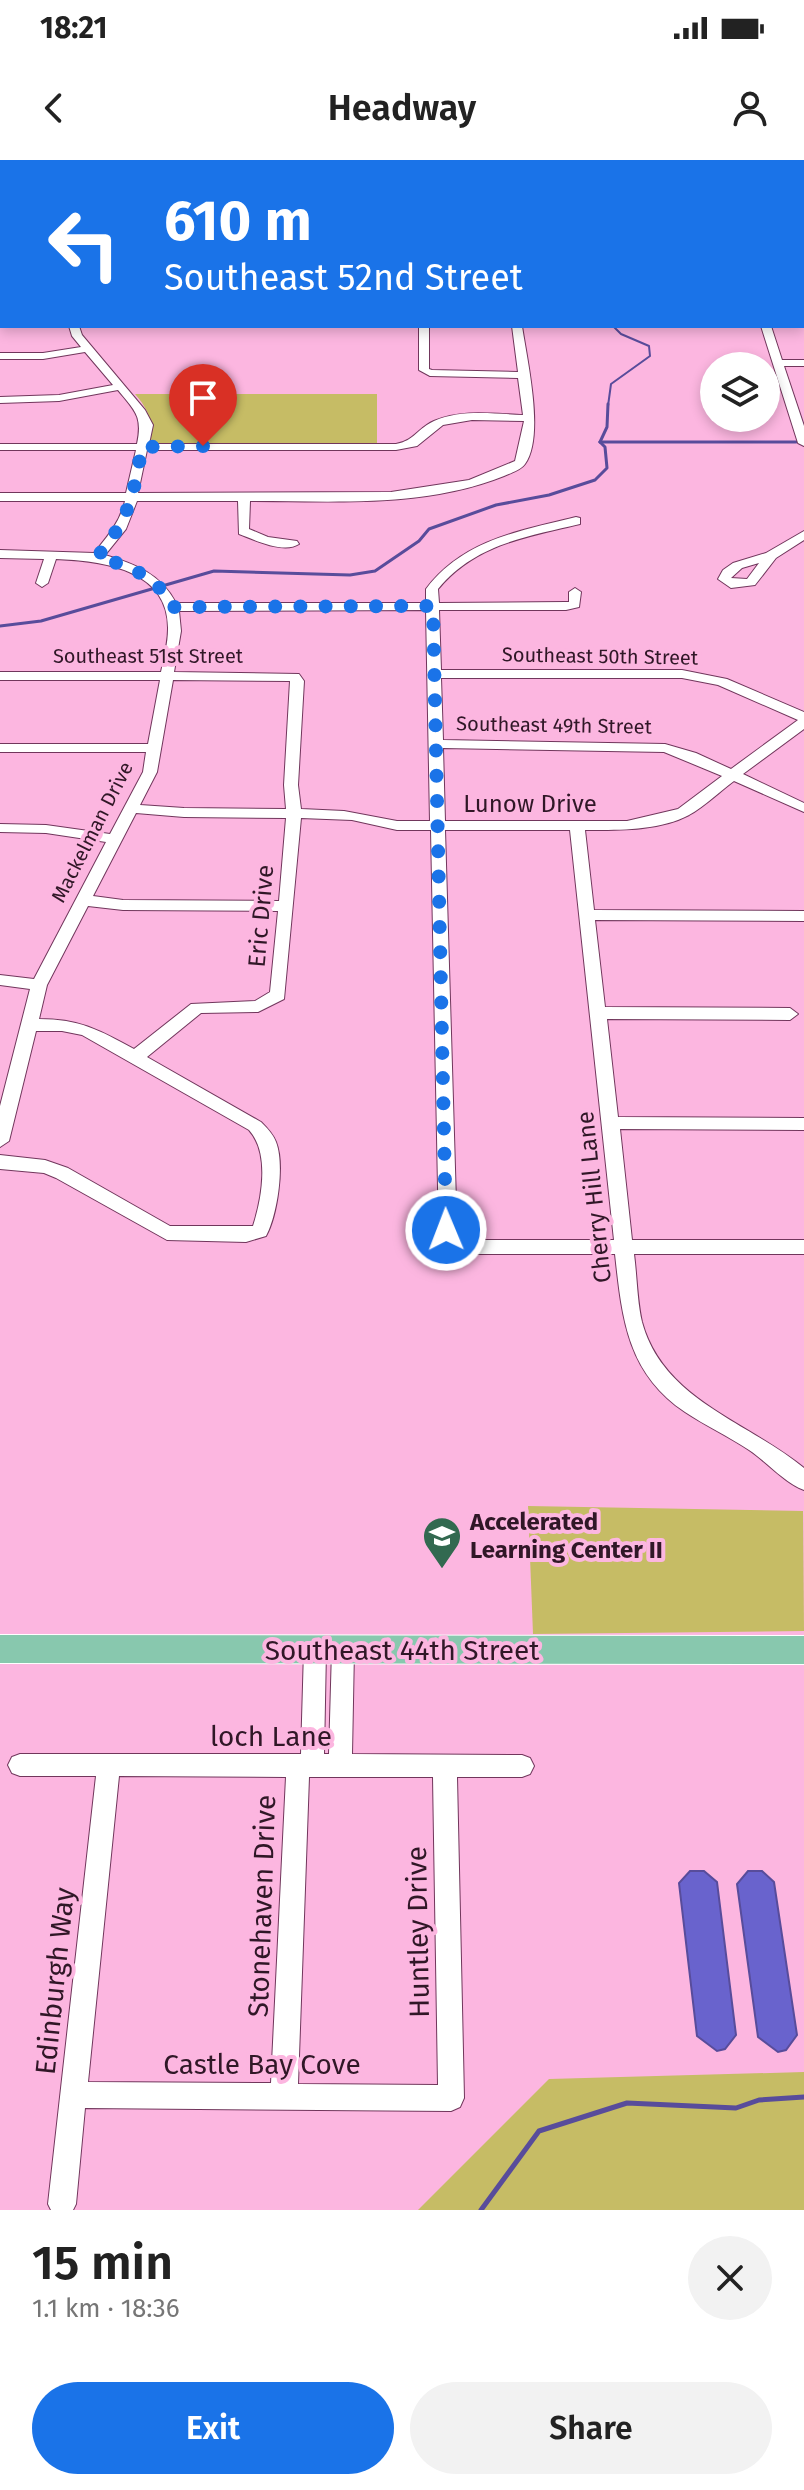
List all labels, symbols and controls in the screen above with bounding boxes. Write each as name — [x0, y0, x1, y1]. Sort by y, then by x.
text: 18:21 — [40, 10, 107, 46]
icon: back — [32, 86, 76, 130]
text: Headway — [328, 86, 476, 130]
icon: person — [728, 86, 772, 130]
text: 610 m — [164, 188, 312, 255]
icon: left — [32, 192, 136, 296]
text: Southeast 52nd Street — [164, 256, 523, 300]
map controls — [700, 352, 780, 432]
button: layers — [700, 352, 780, 432]
pin — [169, 364, 237, 446]
icon: arrive — [181, 376, 225, 420]
street label: Southeast 50th Street — [502, 642, 699, 670]
street label: Southeast 51st Street — [53, 644, 244, 668]
street label: Southeast 49th Street — [456, 711, 653, 739]
street label: Mackelman Drive — [46, 758, 138, 906]
street label: Lunow Drive — [463, 790, 597, 818]
street label: Eric Drive — [243, 864, 279, 968]
street label: Cherry Hill Lane — [571, 1110, 617, 1284]
position arrow — [404, 1188, 488, 1272]
place label: Accelerated Learning Center II — [469, 1508, 663, 1564]
school or university icon: Accelerated Learning Center II — [421, 1515, 463, 1570]
street label: Southeast 44th Street — [265, 1634, 540, 1667]
street label: loch Lane — [210, 1720, 332, 1753]
street label: Stonehaven Drive — [242, 1794, 282, 2018]
street label: Huntley Drive — [400, 1846, 436, 2018]
street label: Edinburgh Way — [29, 1886, 81, 2076]
street label: Castle Bay Cove — [163, 2048, 361, 2081]
text: 15 min — [32, 2234, 173, 2292]
button: close — [688, 2236, 772, 2320]
text: 1.1 km · 18:36 — [32, 2293, 180, 2324]
button: Exit — [32, 2382, 394, 2474]
button: Share — [410, 2382, 772, 2474]

